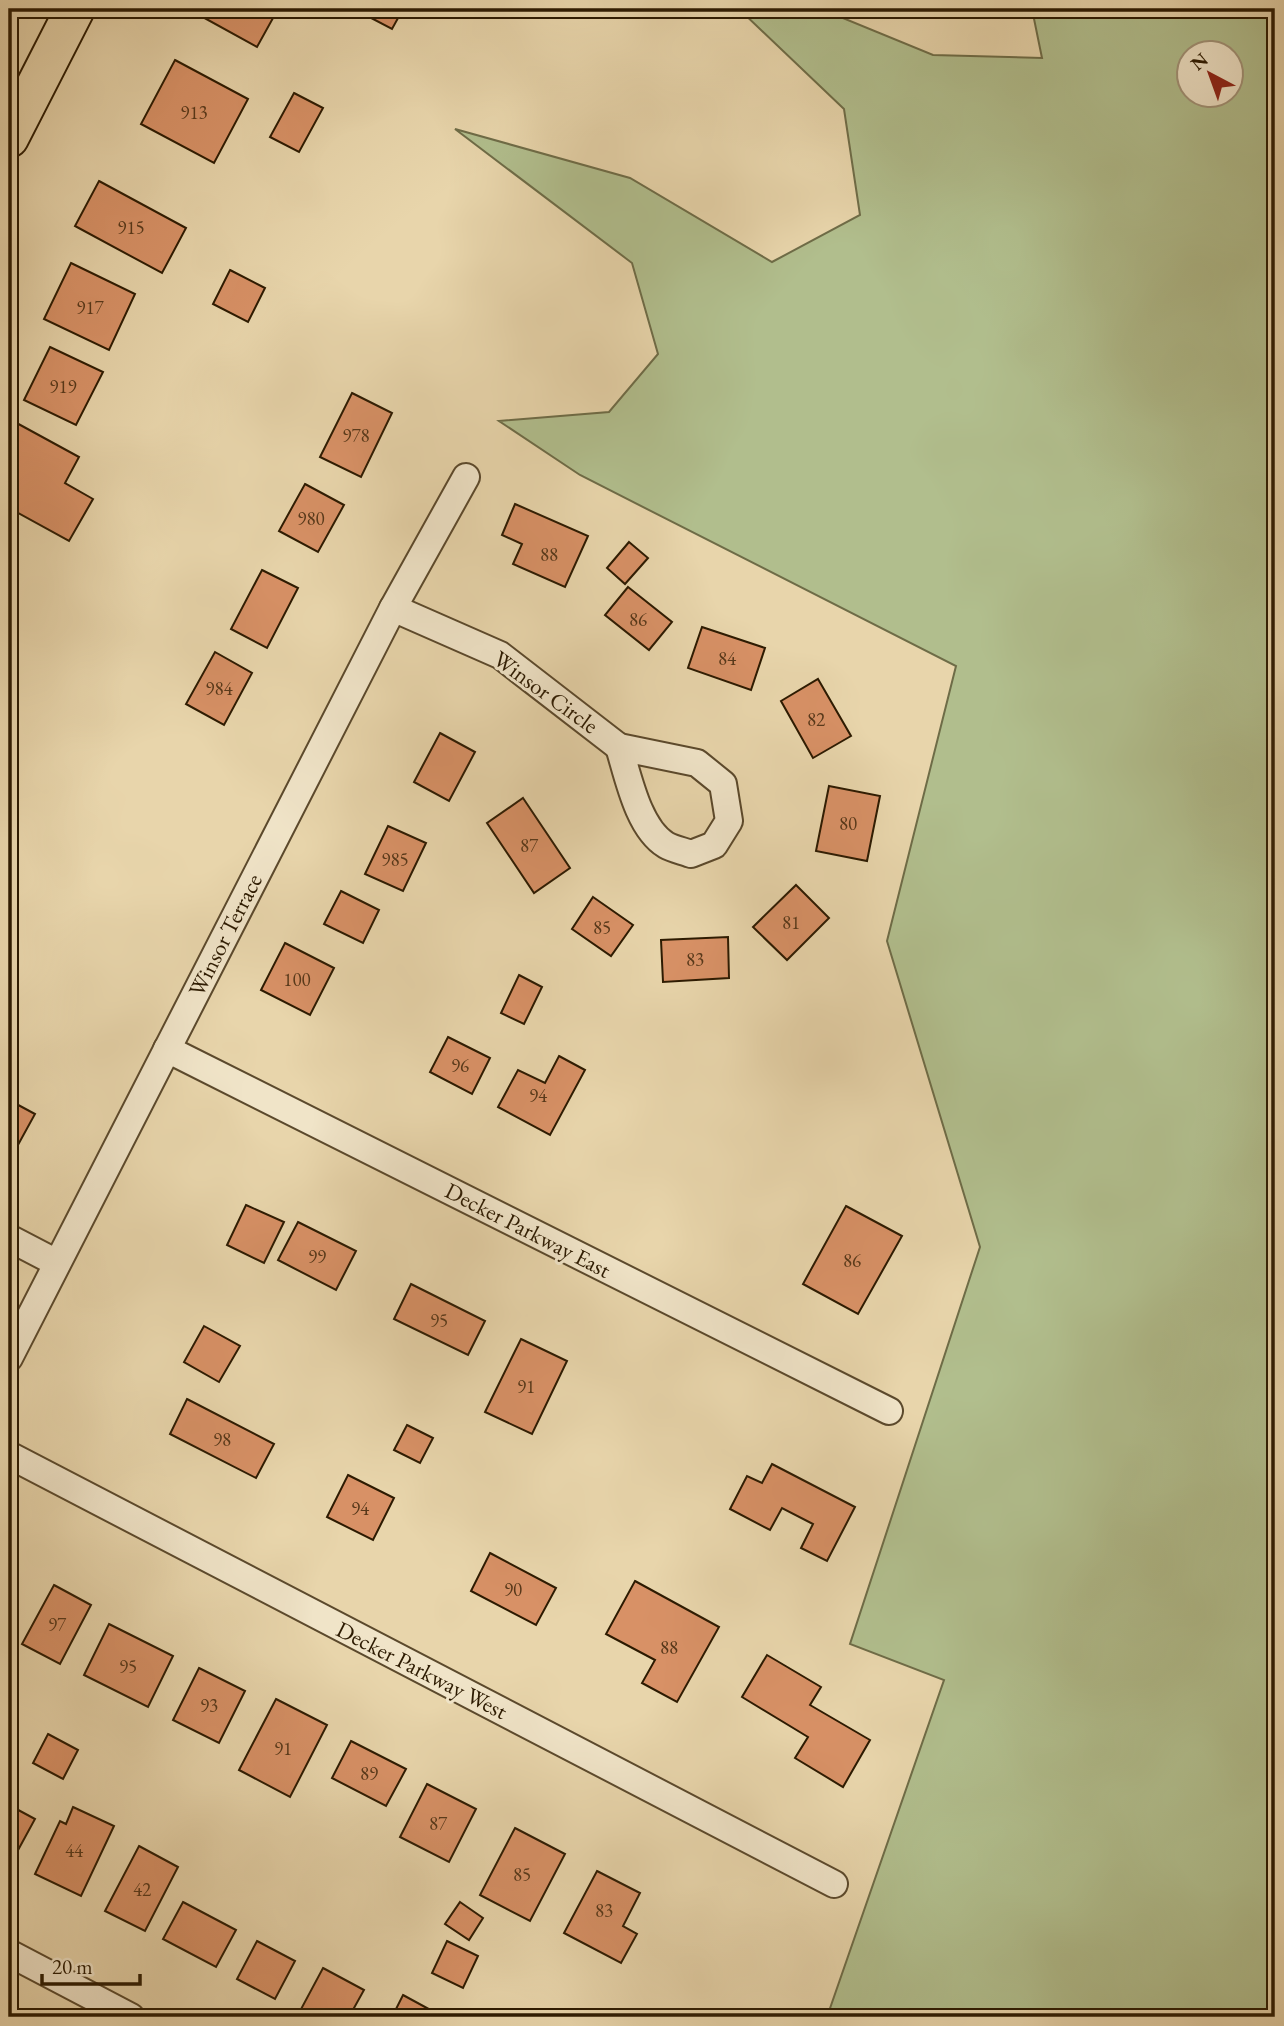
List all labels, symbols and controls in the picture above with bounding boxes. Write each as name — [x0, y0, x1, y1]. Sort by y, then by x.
north arrow — [1176, 38, 1246, 108]
text: N — [1185, 47, 1214, 76]
house number: 913 — [180, 100, 208, 125]
house number: 915 — [117, 215, 145, 240]
house number: 917 — [76, 295, 105, 320]
house number: 919 — [49, 374, 77, 399]
house number: 978 — [342, 423, 370, 448]
house number: 980 — [297, 506, 325, 531]
house number: 88 — [540, 542, 558, 567]
house number: 86 — [629, 607, 647, 632]
street label: Winsor Circle — [487, 644, 605, 740]
house number: 84 — [718, 646, 737, 671]
house number: 984 — [205, 676, 234, 701]
house number: 82 — [807, 707, 825, 732]
house number: 80 — [839, 811, 857, 836]
house number: 87 — [520, 833, 539, 858]
house number: 985 — [381, 847, 409, 872]
street label: Winsor Terrace — [181, 869, 269, 1001]
house number: 81 — [782, 910, 800, 935]
house number: 85 — [593, 915, 611, 940]
house number: 83 — [686, 947, 704, 972]
house number: 100 — [283, 967, 311, 992]
house number: 96 — [451, 1053, 469, 1078]
house number: 94 — [529, 1083, 548, 1108]
street label: Decker Parkway East — [440, 1175, 617, 1285]
house number: 99 — [308, 1244, 326, 1269]
house number: 86 — [843, 1248, 861, 1273]
house number: 95 — [430, 1308, 448, 1333]
house number: 91 — [517, 1374, 535, 1399]
house number: 98 — [213, 1427, 231, 1452]
house number: 94 — [351, 1496, 370, 1521]
house number: 90 — [504, 1577, 522, 1602]
house number: 97 — [48, 1612, 67, 1637]
street label: Decker Parkway West — [331, 1614, 513, 1726]
house number: 88 — [660, 1635, 678, 1660]
house number: 95 — [119, 1654, 137, 1679]
house number: 93 — [200, 1693, 218, 1718]
house number: 91 — [274, 1736, 292, 1761]
house number: 89 — [360, 1761, 378, 1786]
house number: 87 — [429, 1811, 448, 1836]
house number: 44 — [65, 1838, 84, 1863]
house number: 85 — [513, 1862, 531, 1887]
house number: 42 — [133, 1877, 151, 1902]
house number: 83 — [595, 1898, 613, 1923]
scale bar — [42, 1942, 140, 1986]
text: 20 m — [52, 1953, 93, 1980]

